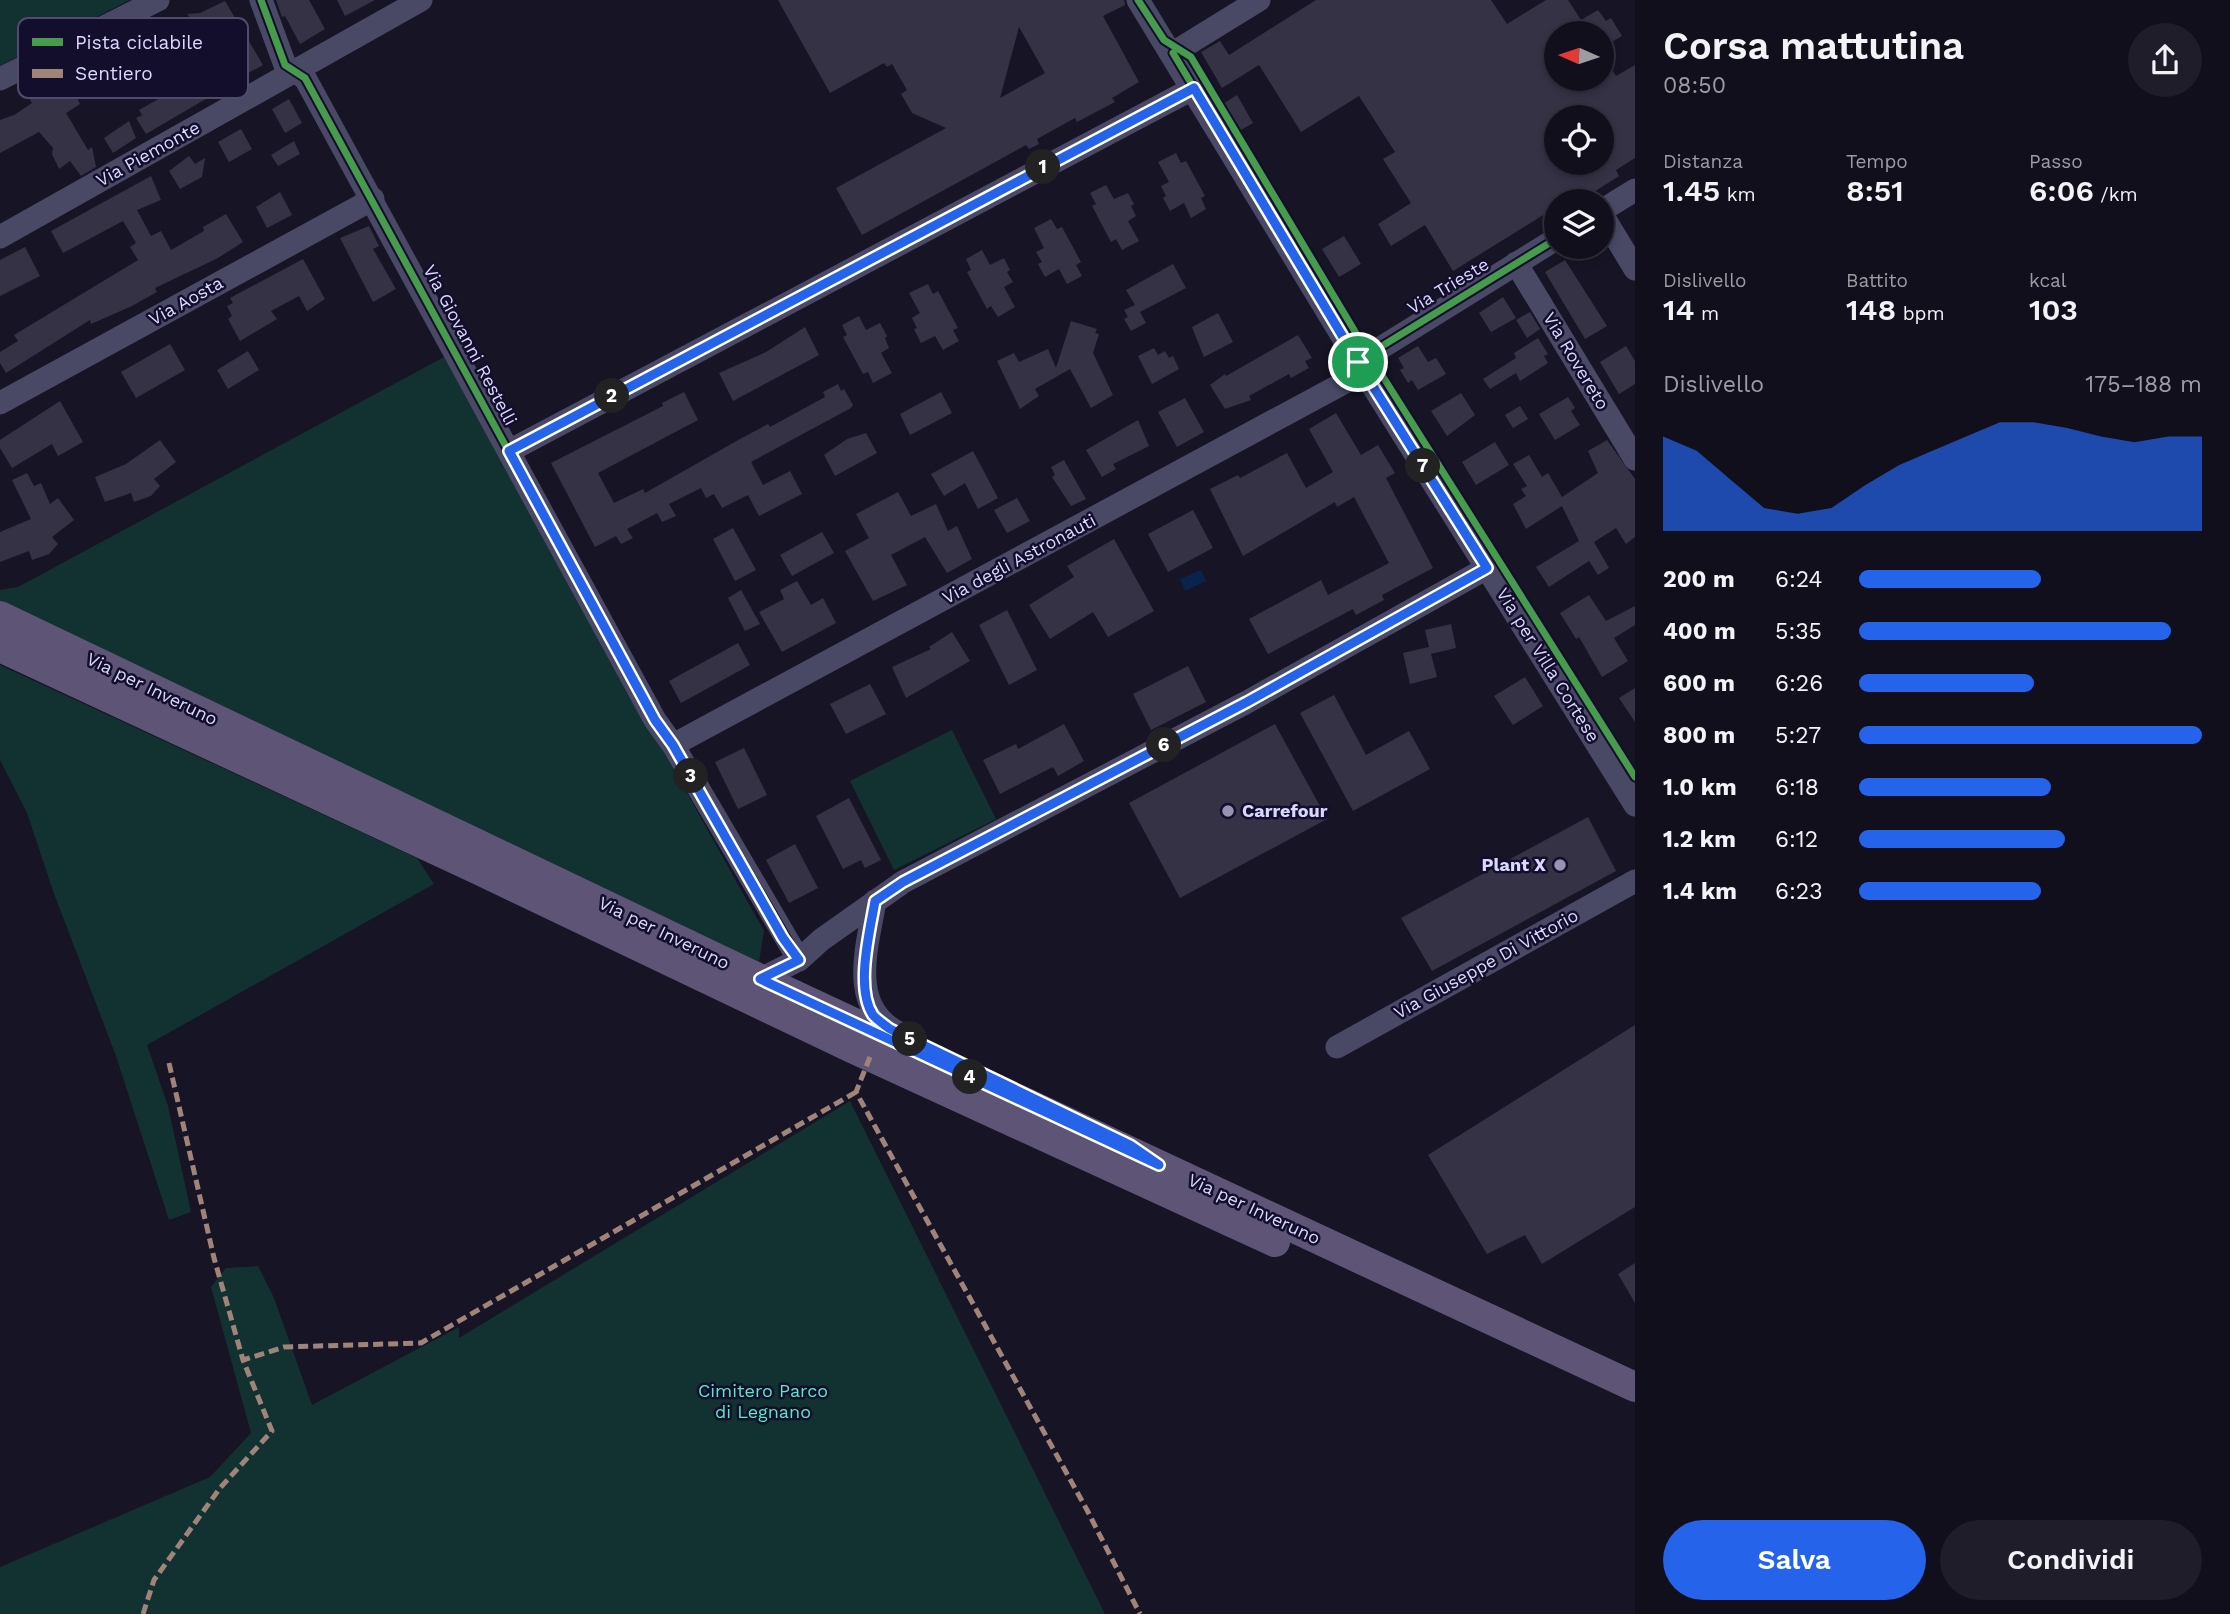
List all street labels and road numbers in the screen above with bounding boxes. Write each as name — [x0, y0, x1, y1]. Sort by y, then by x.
street label: Via Piemonte — [92, 116, 203, 191]
street label: Via Trieste — [1403, 253, 1492, 318]
street label: Via Giovanni Restelli — [419, 261, 522, 429]
street label: Via Aosta — [145, 272, 226, 329]
street label: Via Rovereto — [1539, 308, 1614, 413]
street label: Via degli Astronauti — [938, 509, 1099, 608]
street label: Via per Villa Cortese — [1492, 584, 1604, 746]
street label: Via per Inveruno — [83, 648, 221, 729]
street label: Via per Inveruno — [595, 892, 733, 973]
street label: Via Giuseppe Di Vittorio — [1390, 904, 1582, 1023]
street label: Via per Inveruno — [1185, 1169, 1324, 1248]

